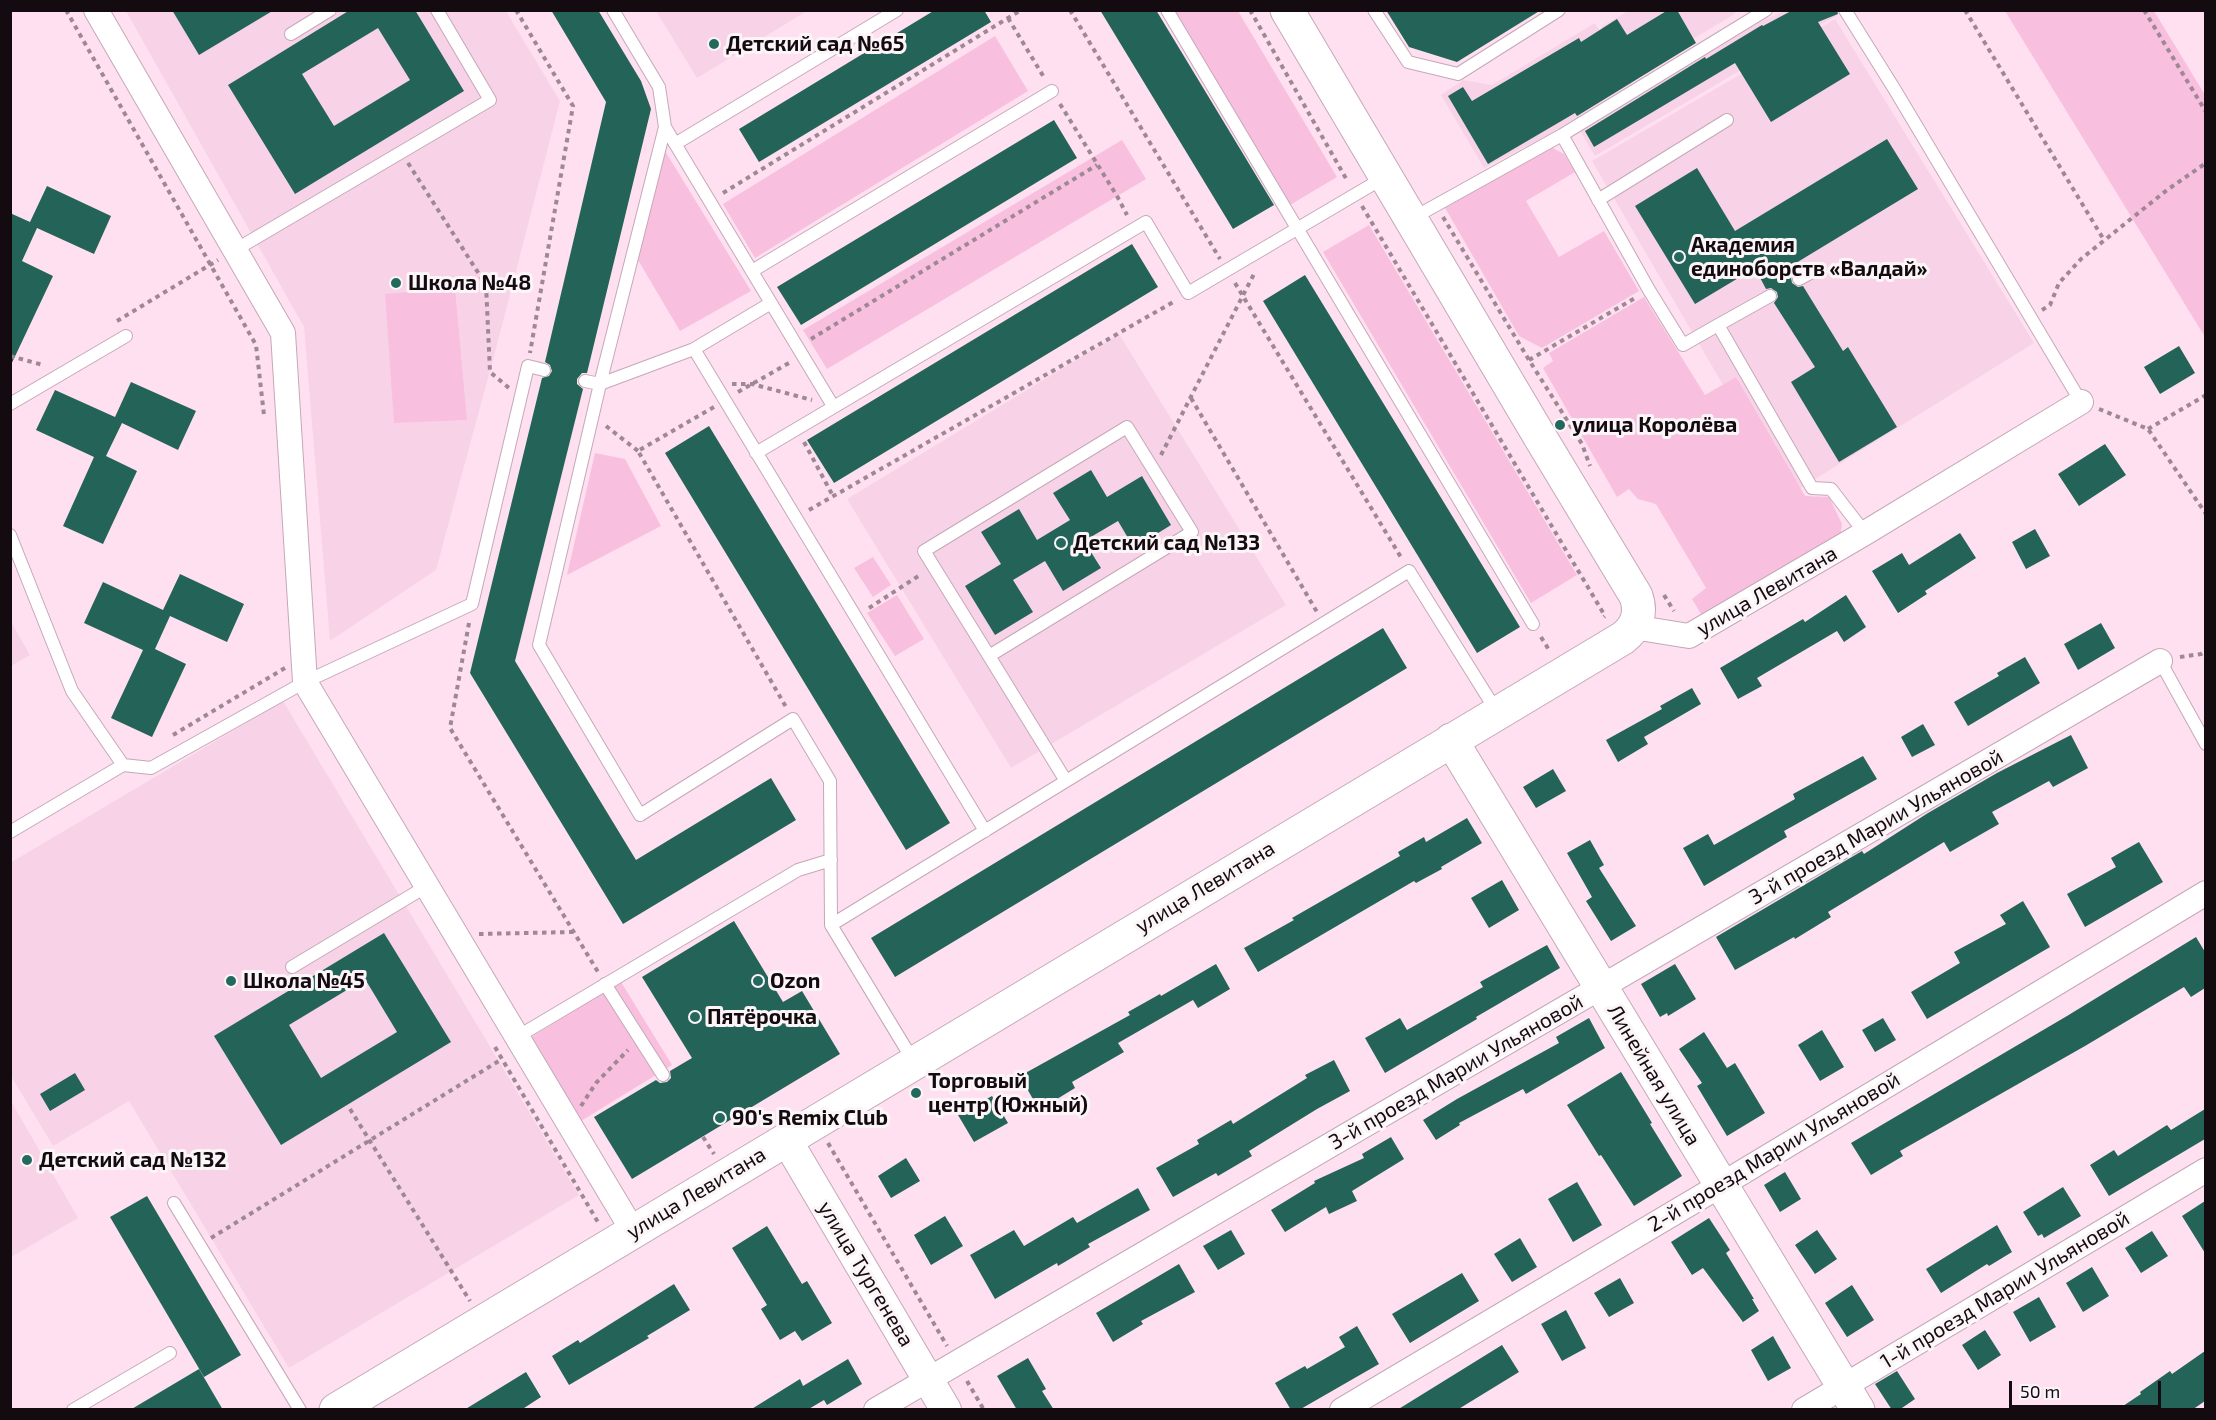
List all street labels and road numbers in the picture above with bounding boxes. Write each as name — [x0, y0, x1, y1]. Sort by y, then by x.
street label: улица Левитана — [1692, 541, 1842, 641]
street label: 3-й проезд Марии Ульяновой — [1744, 744, 2008, 910]
street label: улица Левитана — [1131, 836, 1279, 938]
street label: 3-й проезд Марии Ульяновой — [1324, 989, 1588, 1155]
street label: Линейная улица — [1602, 1000, 1706, 1150]
street label: 2-й проезд Марии Ульяновой — [1644, 1067, 1904, 1237]
street label: улица Левитана — [622, 1142, 770, 1244]
street label: улица Тургенева — [813, 1197, 919, 1351]
street label: 1-й проезд Марии Ульяновой — [1876, 1206, 2134, 1374]

